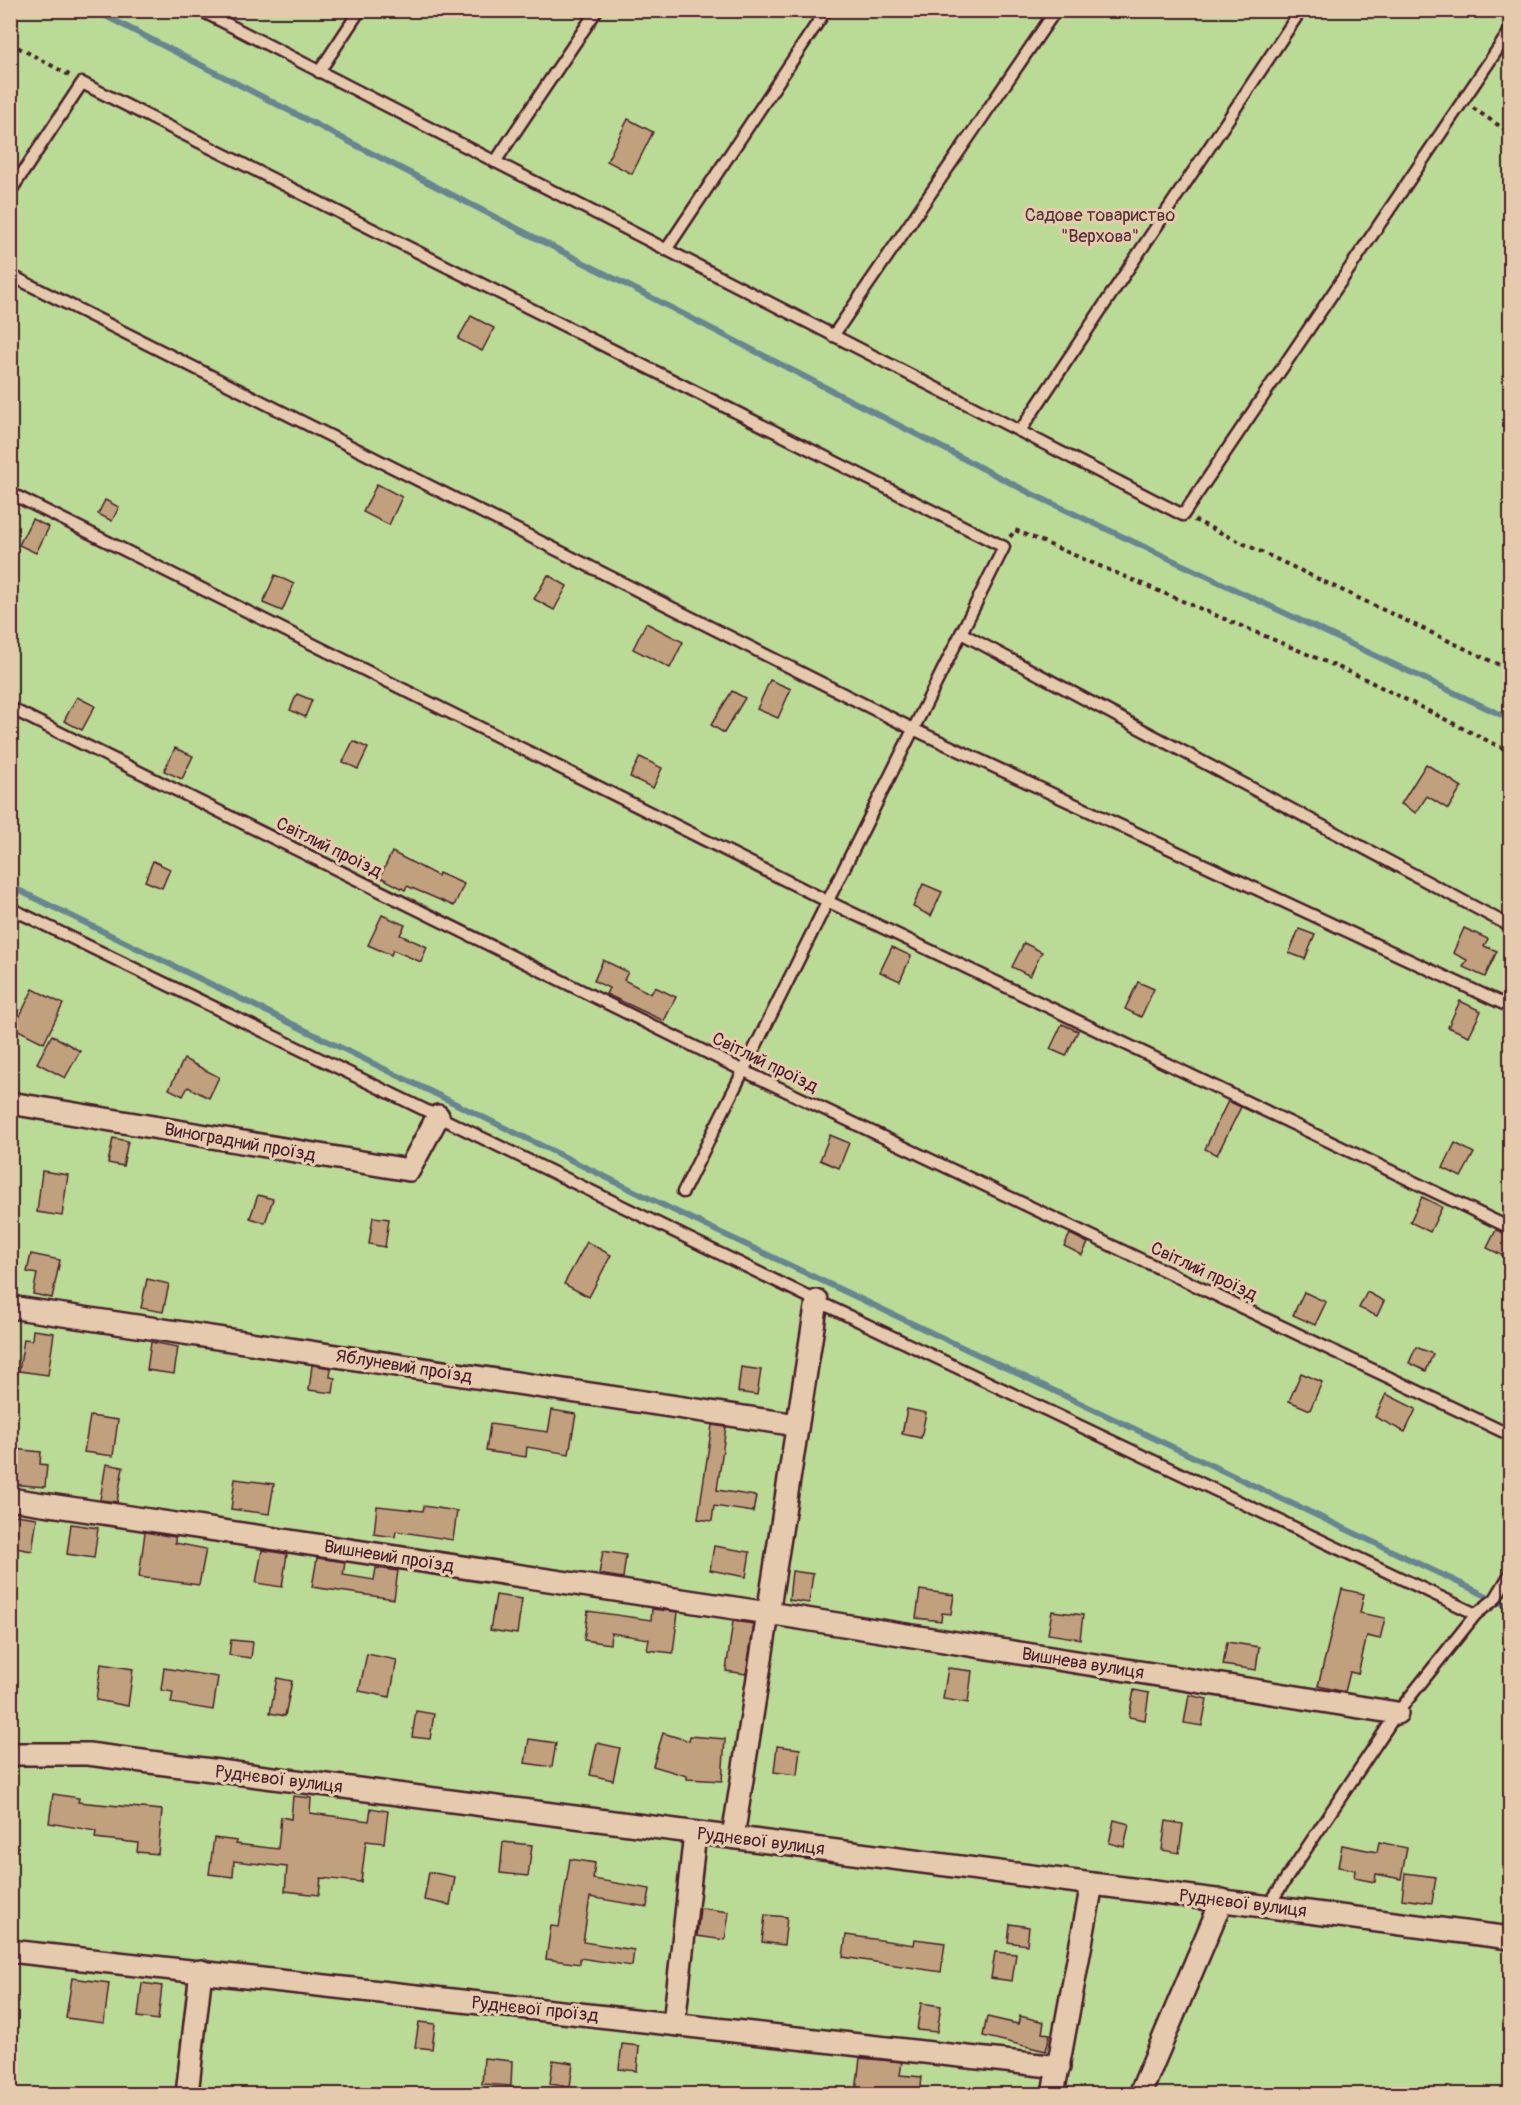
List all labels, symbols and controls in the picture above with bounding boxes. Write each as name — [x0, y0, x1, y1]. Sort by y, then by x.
park label: Садове товариство "Верхова" — [1025, 204, 1175, 248]
street label: Світлий проїзд — [272, 812, 386, 883]
street label: Світлий проїзд — [708, 1027, 822, 1098]
street label: Виноградний проїзд — [163, 1118, 317, 1167]
street label: Світлий проїзд — [1147, 1237, 1261, 1306]
street label: Яблуневий проїзд — [334, 1344, 474, 1389]
street label: Вишневий проїзд — [322, 1535, 456, 1578]
street label: Вишнева вулиця — [1020, 1642, 1146, 1685]
street label: Руднєвої вулиця — [214, 1760, 344, 1799]
street label: Руднєвої вулиця — [696, 1822, 826, 1861]
street label: Руднєвої вулиця — [1178, 1884, 1308, 1923]
street label: Руднєвої проїзд — [470, 1991, 600, 2028]

